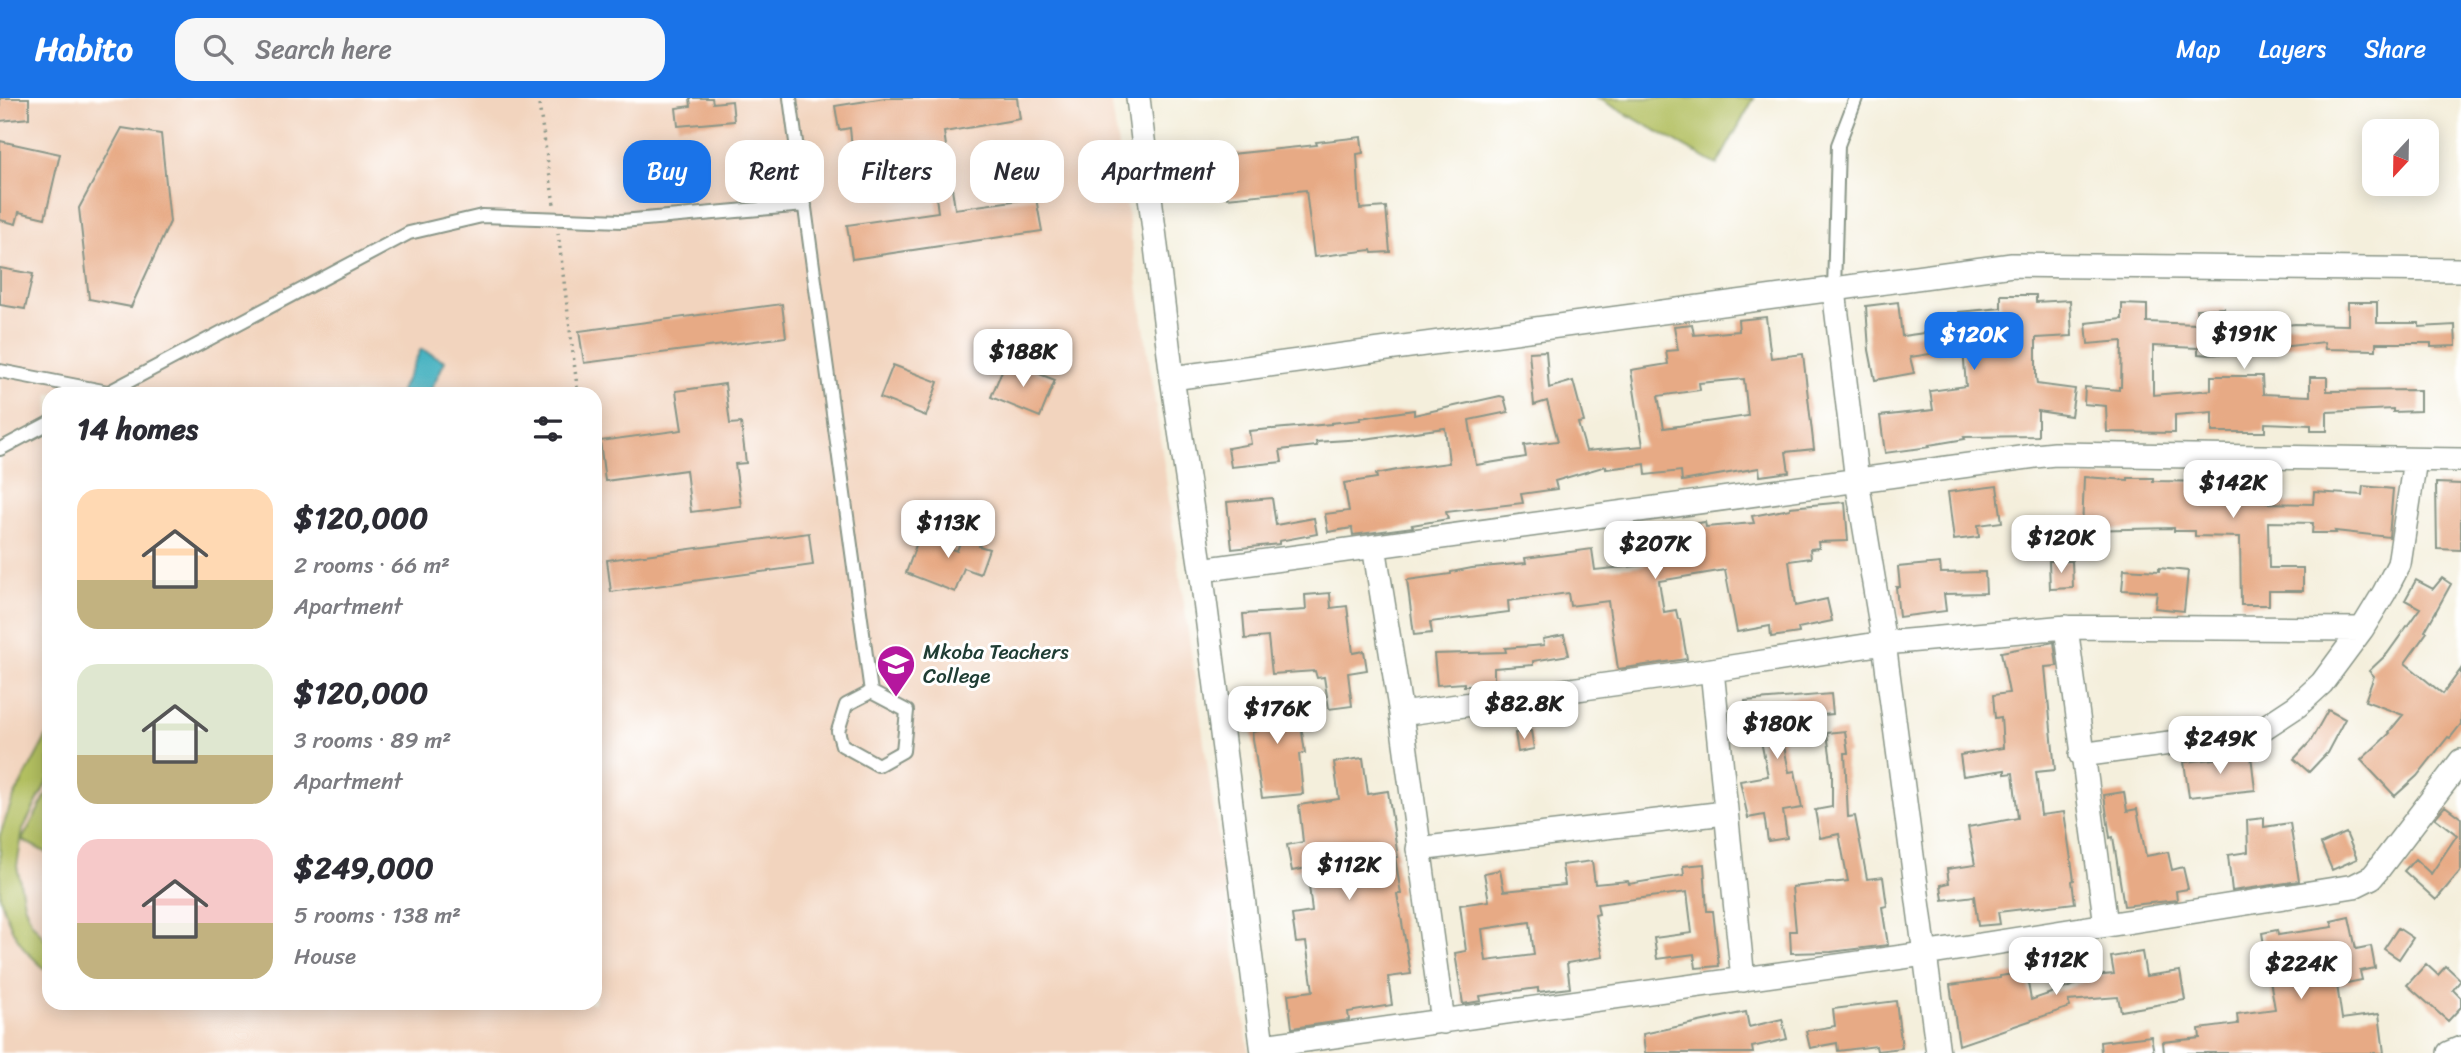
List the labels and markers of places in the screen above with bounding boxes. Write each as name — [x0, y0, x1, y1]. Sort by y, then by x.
pin: $191K — [2195, 312, 2293, 371]
pin: $120K — [1925, 313, 2023, 372]
pin: $188K — [974, 330, 1072, 389]
pin: $142K — [2184, 460, 2282, 520]
pin: $113K — [899, 500, 997, 560]
pin: $120K — [2012, 516, 2110, 575]
pin: $207K — [1606, 522, 1704, 581]
place label: Mkoba Teachers College — [923, 633, 1069, 695]
school or university icon: Mkoba Teachers College — [875, 643, 917, 698]
pin: $82.8K — [1467, 682, 1581, 741]
pin: $176K — [1228, 686, 1326, 746]
pin: $180K — [1728, 702, 1826, 761]
pin: $249K — [2171, 716, 2269, 776]
pin: $112K — [1300, 842, 1398, 902]
pin: $112K — [2007, 937, 2105, 997]
pin: $224K — [2252, 942, 2350, 1001]

